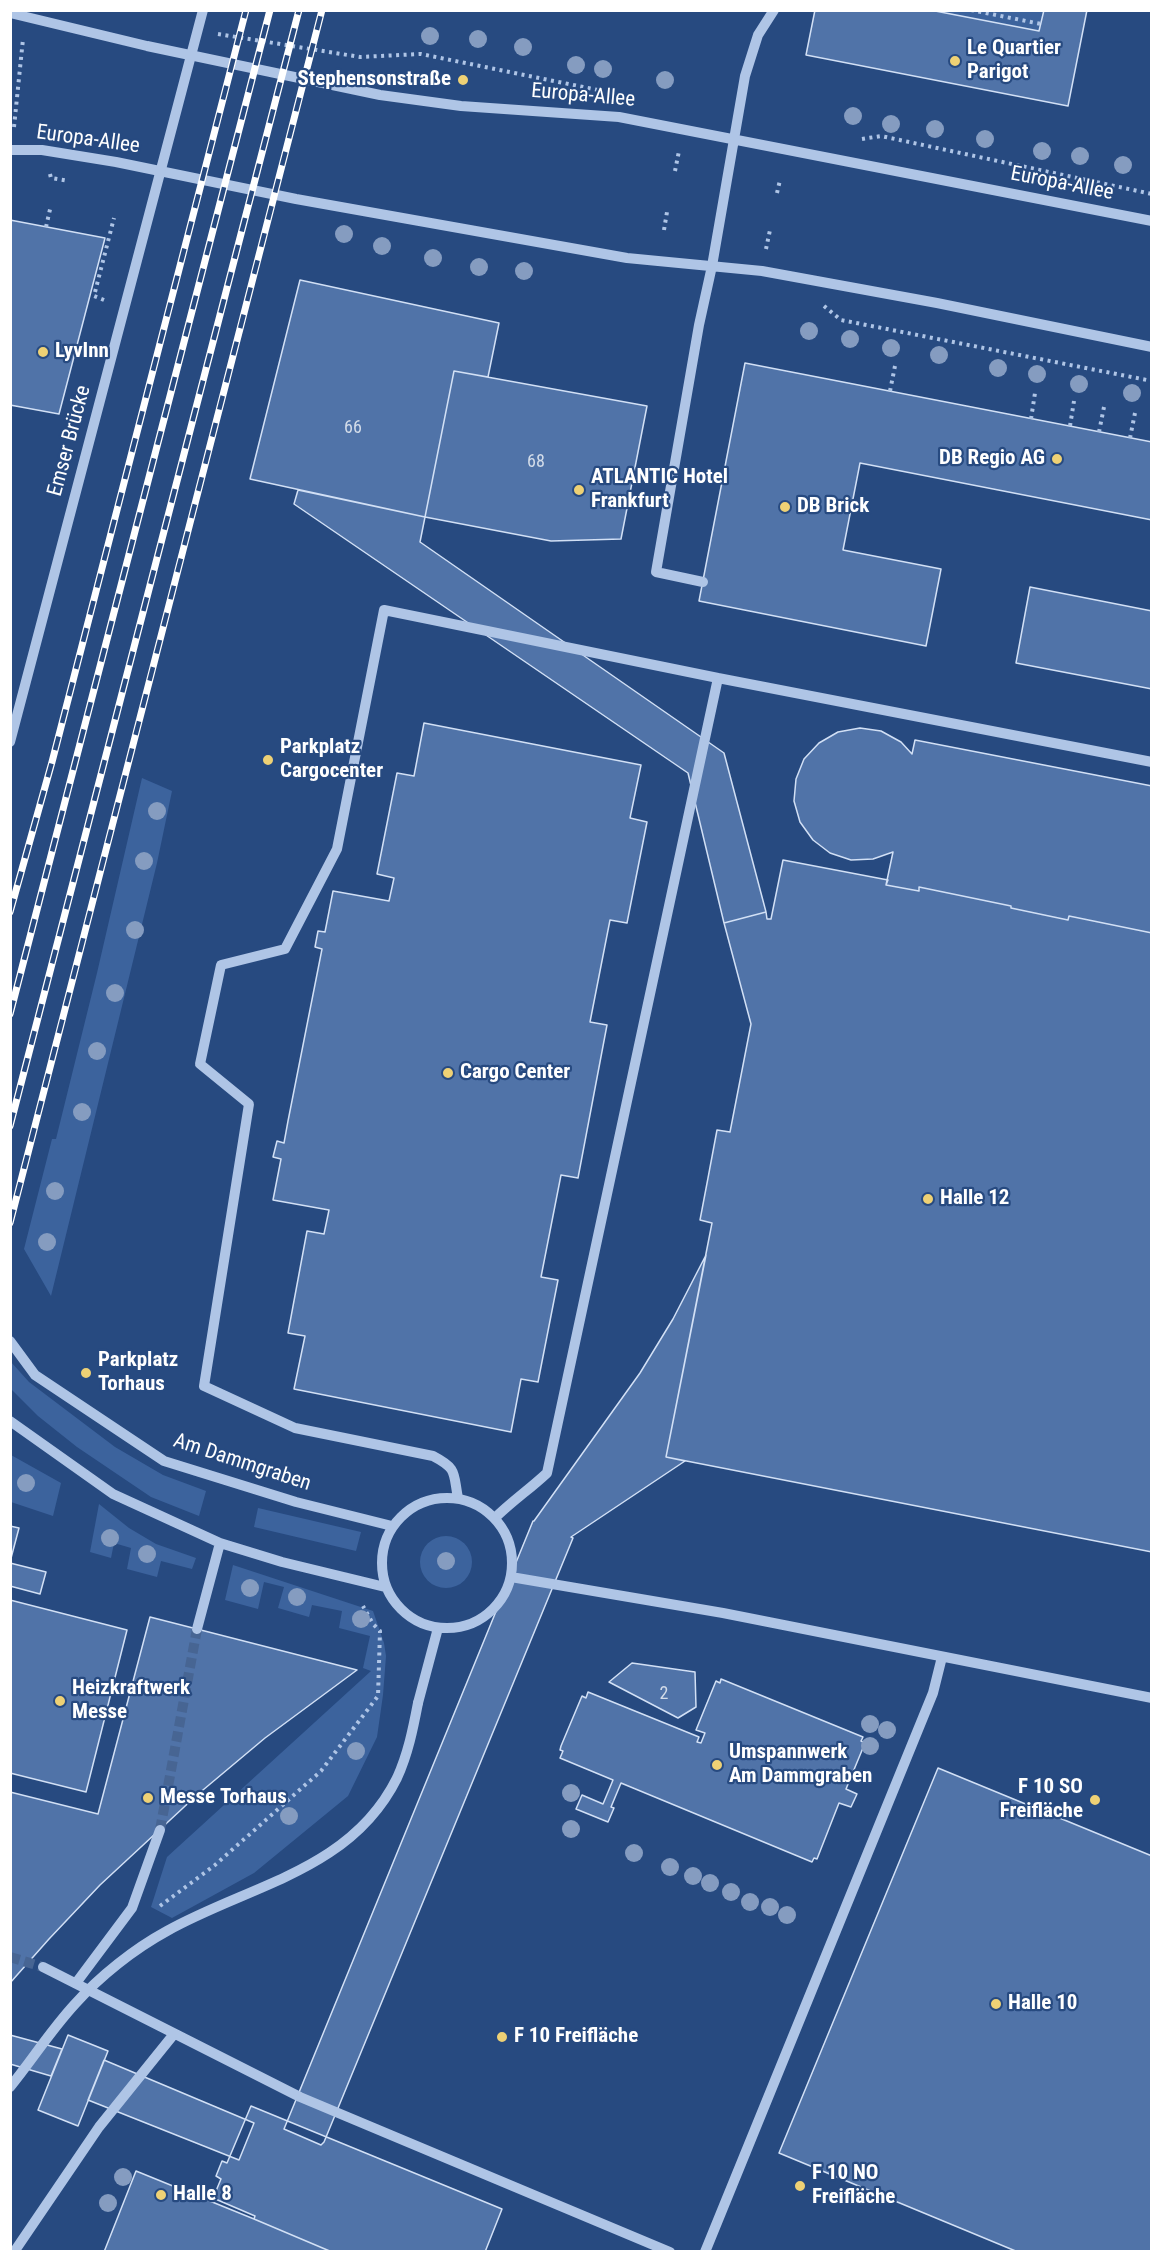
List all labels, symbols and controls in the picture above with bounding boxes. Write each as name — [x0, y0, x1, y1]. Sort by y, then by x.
place label: Le Quartier Parigot — [967, 36, 1061, 86]
marker: Le Quartier Parigot — [948, 54, 962, 68]
place label: Stephensonstraße — [297, 67, 451, 93]
marker: Stephensonstraße — [456, 73, 470, 87]
street label: Europa-Allee — [530, 79, 636, 113]
street label: Europa-Allee — [35, 120, 141, 160]
street label: Europa-Allee — [1008, 162, 1116, 206]
place label: LyvInn — [55, 339, 109, 365]
marker: LyvInn — [36, 345, 50, 359]
street label: Emser Brücke — [43, 383, 97, 499]
house number: 66 — [344, 417, 362, 439]
place label: DB Regio AG — [939, 446, 1045, 472]
house number: 68 — [527, 451, 545, 473]
marker: DB Regio AG — [1050, 452, 1064, 466]
place label: ATLANTIC Hotel Frankfurt — [591, 465, 728, 515]
marker: ATLANTIC Hotel Frankfurt — [572, 483, 586, 497]
place label: DB Brick — [797, 494, 869, 520]
marker: DB Brick — [778, 500, 792, 514]
place label: Parkplatz Cargocenter — [280, 735, 383, 785]
marker: Parkplatz Cargocenter — [261, 753, 275, 767]
place label: Cargo Center — [460, 1060, 570, 1086]
marker: Cargo Center — [441, 1066, 455, 1080]
place label: Halle 12 — [940, 1186, 1009, 1212]
marker: Halle 12 — [921, 1192, 935, 1206]
place label: Parkplatz Torhaus — [98, 1348, 178, 1398]
marker: Parkplatz Torhaus — [79, 1366, 93, 1380]
street label: Am Dammgraben — [170, 1429, 314, 1497]
place label: Heizkraftwerk Messe — [72, 1676, 190, 1726]
house number: 2 — [660, 1683, 668, 1705]
marker: Heizkraftwerk Messe — [53, 1694, 67, 1708]
place label: Umspannwerk Am Dammgraben — [729, 1740, 872, 1790]
marker: Umspannwerk Am Dammgraben — [710, 1758, 724, 1772]
place label: F 10 SO Freifläche — [1000, 1775, 1083, 1825]
place label: Messe Torhaus — [160, 1785, 287, 1811]
marker: Messe Torhaus — [141, 1791, 155, 1805]
marker: F 10 SO Freifläche — [1088, 1793, 1102, 1807]
place label: Halle 10 — [1008, 1991, 1077, 2017]
marker: Halle 10 — [989, 1997, 1003, 2011]
place label: F 10 Freifläche — [514, 2024, 638, 2050]
marker: F 10 Freifläche — [495, 2030, 509, 2044]
place label: F 10 NO Freifläche — [812, 2161, 895, 2211]
marker: F 10 NO Freifläche — [793, 2179, 807, 2193]
place label: Halle 8 — [173, 2182, 232, 2208]
marker: Halle 8 — [154, 2188, 168, 2202]

